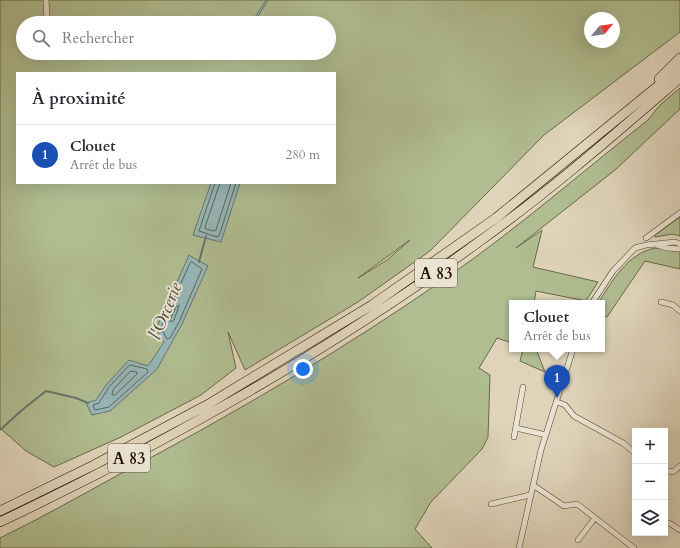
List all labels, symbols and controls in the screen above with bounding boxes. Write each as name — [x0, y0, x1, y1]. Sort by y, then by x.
north arrow — [584, 12, 620, 48]
search box — [16, 16, 336, 60]
icon: search — [30, 27, 52, 49]
text: Rechercher — [62, 28, 134, 48]
text: À proximité — [32, 87, 126, 110]
text: Clouet — [70, 136, 116, 156]
text: 1 — [42, 146, 48, 164]
text: 280 m — [286, 146, 320, 164]
text: Arrêt de bus — [70, 156, 137, 174]
road number: A 83 — [415, 259, 457, 287]
water label: l'Orcerie — [143, 278, 189, 344]
popup — [509, 300, 605, 352]
text: Clouet — [523, 307, 569, 327]
text: Arrêt de bus — [523, 327, 591, 345]
your location — [293, 359, 313, 379]
pin: 1 — [544, 365, 570, 398]
map controls — [632, 428, 668, 536]
button: + — [632, 428, 668, 464]
road number: A 83 — [108, 444, 150, 472]
button: − — [632, 464, 668, 500]
button: layers — [632, 500, 668, 536]

